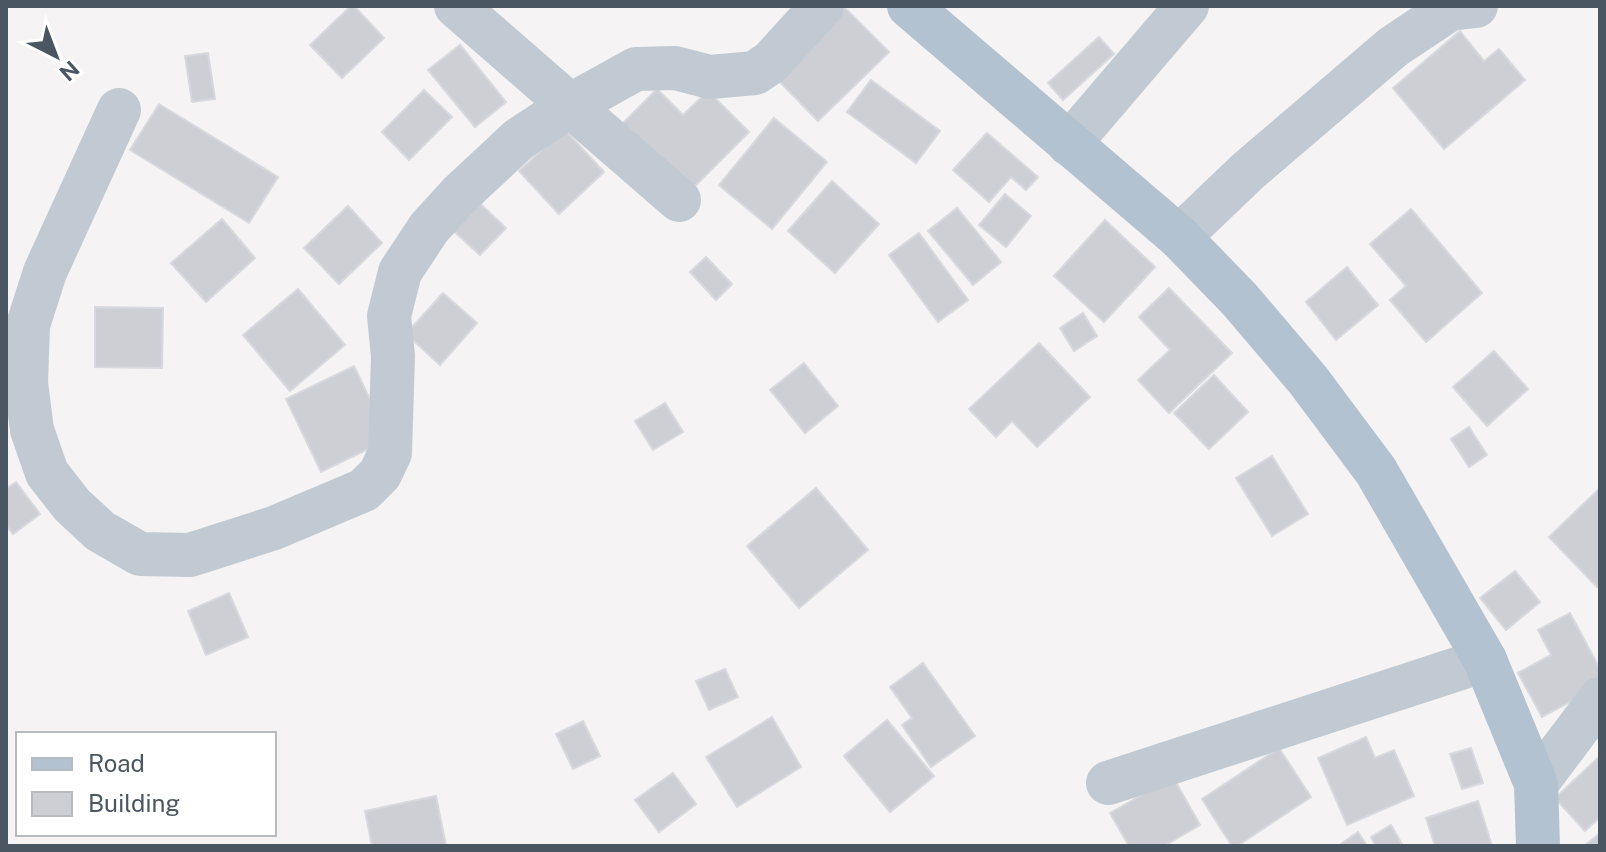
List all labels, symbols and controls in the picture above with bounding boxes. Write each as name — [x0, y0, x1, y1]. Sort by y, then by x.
north arrow — [16, 16, 96, 96]
text: N — [54, 55, 84, 86]
legend — [16, 732, 276, 836]
text: Road — [88, 749, 145, 777]
text: Building — [88, 789, 180, 817]

